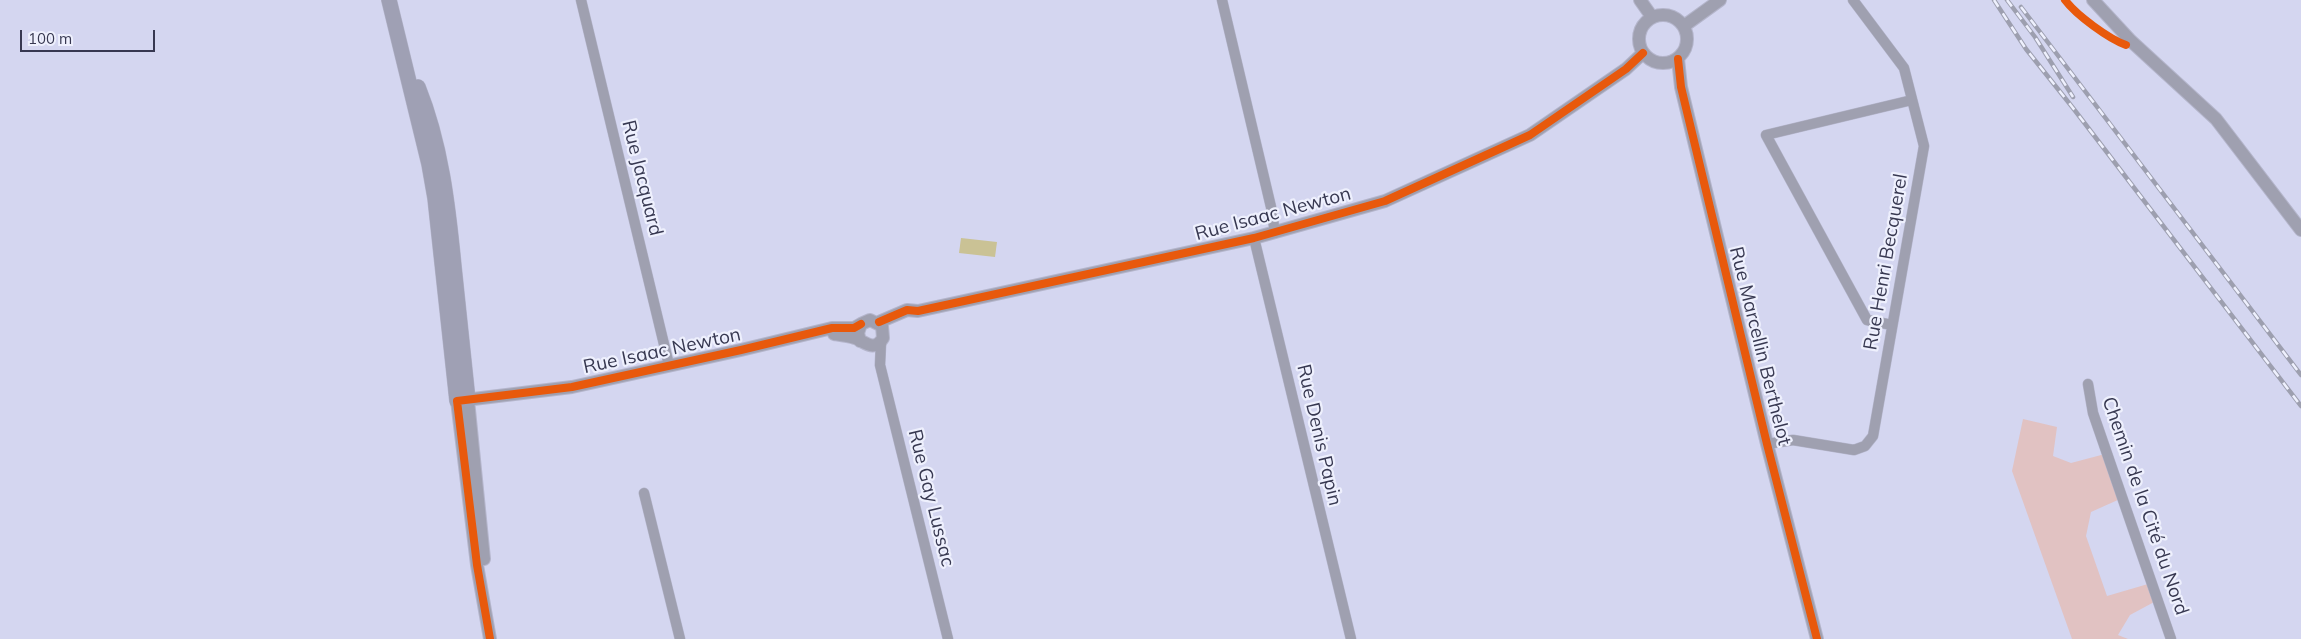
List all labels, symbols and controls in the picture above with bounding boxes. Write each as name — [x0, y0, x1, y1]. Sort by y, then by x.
scale bar — [22, 20, 158, 52]
text: 100 m — [28, 29, 72, 48]
street label: Rue Jacquard — [617, 118, 667, 238]
street label: Rue Henri Becquerel — [1859, 172, 1913, 352]
street label: Rue Isaac Newton — [1193, 182, 1353, 246]
street label: Rue Marcellin Berthelot — [1724, 244, 1796, 448]
street label: Rue Isaac Newton — [581, 323, 743, 379]
street label: Rue Denis Papin — [1292, 362, 1346, 508]
street label: Chemin de la Cité du Nord — [2097, 394, 2193, 618]
street label: Rue Gay Lussac — [903, 427, 959, 569]

